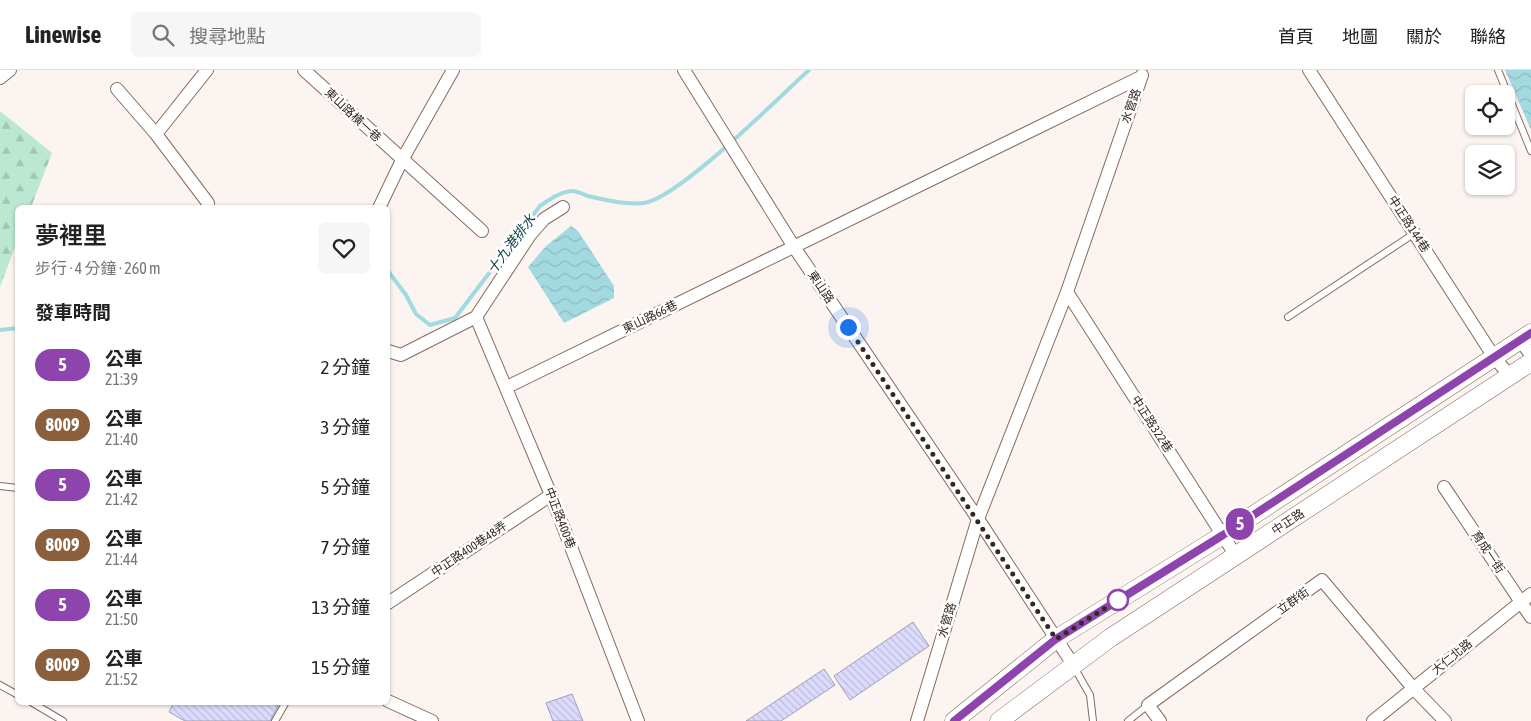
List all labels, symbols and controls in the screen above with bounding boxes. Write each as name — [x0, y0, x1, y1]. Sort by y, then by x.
search box — [131, 12, 481, 57]
text: Linewise — [25, 21, 101, 48]
icon: search — [149, 21, 177, 49]
text: 搜尋地點 — [189, 25, 265, 47]
text: 首頁 — [1278, 26, 1314, 47]
text: 地圖 — [1342, 26, 1378, 47]
text: 關於 — [1406, 26, 1442, 47]
text: 聯絡 — [1470, 26, 1506, 47]
street label: 東山路橫一巷 — [322, 85, 384, 145]
map controls — [1465, 85, 1515, 195]
button: locate — [1465, 85, 1515, 135]
street label: 水管路 — [1118, 87, 1144, 125]
button: layers — [1465, 145, 1515, 195]
street label: 中正路144巷 — [1385, 193, 1433, 255]
water label: 十九港排水 — [484, 210, 539, 277]
text: 夢裡里 — [35, 222, 107, 249]
button: heart — [318, 222, 370, 274]
text: 步行 · 4 分鐘 · 260 m — [35, 259, 161, 277]
street label: 東山路 — [805, 268, 837, 306]
street label: 東山路66巷 — [620, 298, 680, 336]
text: 發車時間 — [35, 301, 111, 323]
your location — [836, 315, 861, 340]
text: 公車 — [105, 347, 143, 369]
text: 5 — [58, 354, 67, 375]
text: 2 分鐘 — [320, 356, 370, 378]
text: 21:39 — [105, 370, 138, 388]
street label: 中正路322巷 — [1128, 393, 1176, 455]
text: 公車 — [105, 407, 143, 429]
text: 8009 — [46, 414, 79, 435]
text: 3 分鐘 — [320, 416, 370, 438]
text: 21:40 — [105, 430, 138, 448]
text: 公車 — [105, 467, 143, 489]
text: 5 — [58, 474, 67, 495]
text: 5 分鐘 — [320, 476, 370, 498]
street label: 中正路400巷 — [542, 485, 578, 551]
text: 21:42 — [105, 490, 138, 508]
street label: 中正路 — [1269, 506, 1307, 538]
line badge: 5 — [1224, 508, 1256, 540]
text: 5 — [1236, 513, 1244, 534]
street label: 中正路400巷48弄 — [429, 519, 509, 579]
text: 公車 — [105, 527, 143, 549]
street label: 育成一街 — [1469, 528, 1507, 576]
text: 8009 — [46, 534, 79, 555]
text: 7 分鐘 — [320, 536, 370, 558]
text: 21:44 — [105, 550, 138, 568]
street label: 立群街 — [1274, 585, 1312, 617]
text: 公車 — [105, 587, 143, 609]
unlabelled marker — [1107, 589, 1129, 611]
text: 5 — [58, 594, 67, 615]
text: 13 分鐘 — [312, 596, 370, 618]
street label: 水管路 — [935, 601, 959, 639]
text: 21:50 — [105, 610, 138, 628]
street label: 大仁北路 — [1429, 636, 1475, 678]
text: 公車 — [105, 647, 143, 669]
text: 8009 — [46, 654, 79, 675]
text: 15 分鐘 — [312, 656, 370, 678]
text: 21:52 — [105, 670, 138, 688]

